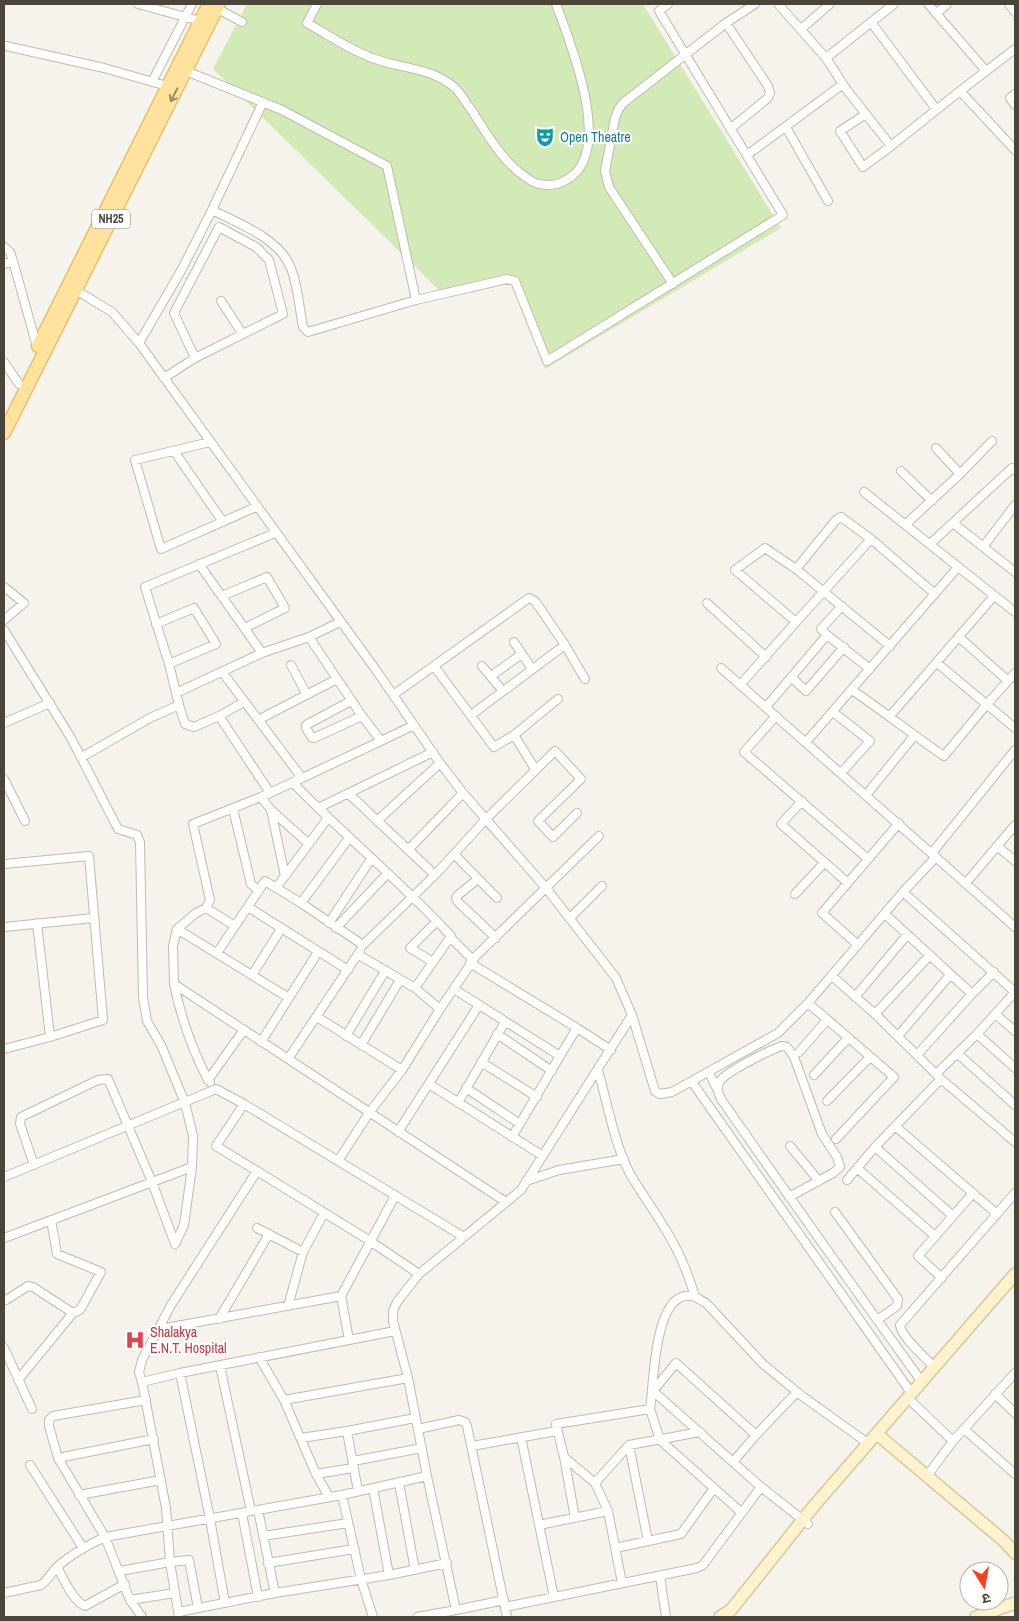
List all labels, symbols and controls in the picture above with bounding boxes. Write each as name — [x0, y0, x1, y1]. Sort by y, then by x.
one-way arrow — [169, 87, 179, 102]
theatre icon: Open Theatre — [534, 126, 556, 148]
place label: Open Theatre — [560, 128, 631, 146]
road number: NH25 — [92, 210, 130, 228]
place label: Shalakya E.N.T. Hospital — [150, 1323, 227, 1357]
hospital icon: Shalakya E.N.T. Hospital — [124, 1329, 146, 1351]
north arrow — [959, 1561, 1009, 1611]
text: उ — [980, 1589, 992, 1609]

